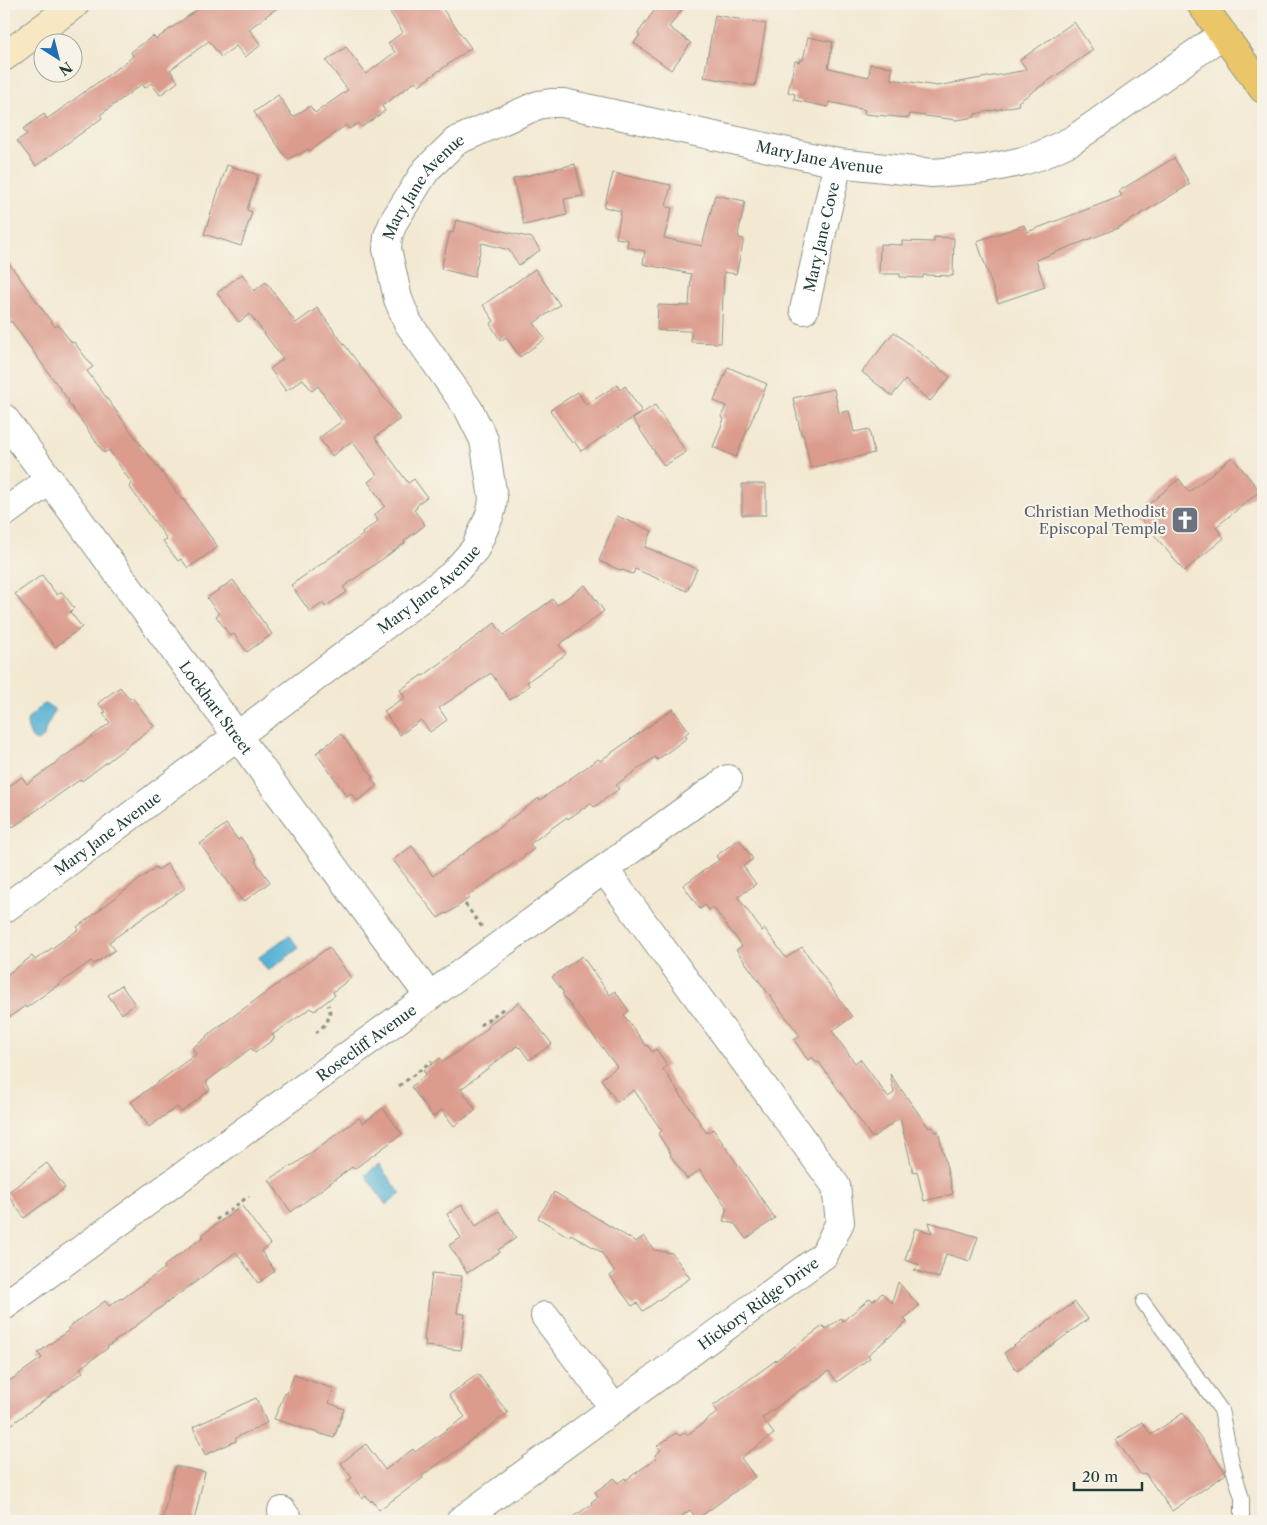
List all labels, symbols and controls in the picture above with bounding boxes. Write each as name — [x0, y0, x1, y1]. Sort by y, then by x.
north arrow — [32, 32, 82, 82]
text: N — [55, 58, 76, 79]
street label: Mary Jane Avenue — [378, 129, 467, 242]
street label: Mary Jane Avenue — [755, 136, 884, 177]
street label: Mary Jane Cove — [799, 180, 843, 294]
place label: Christian Methodist Episcopal Temple — [1024, 502, 1167, 538]
church icon: Christian Methodist Episcopal Temple — [1170, 505, 1200, 535]
street label: Mary Jane Avenue — [373, 541, 484, 637]
street label: Lockhart Street — [176, 657, 257, 759]
street label: Mary Jane Avenue — [50, 787, 164, 879]
street label: Rosecliff Avenue — [313, 1000, 420, 1085]
street label: Hickory Ridge Drive — [694, 1253, 822, 1354]
scale bar — [1074, 1460, 1142, 1492]
text: 20 m — [1082, 1467, 1118, 1486]

